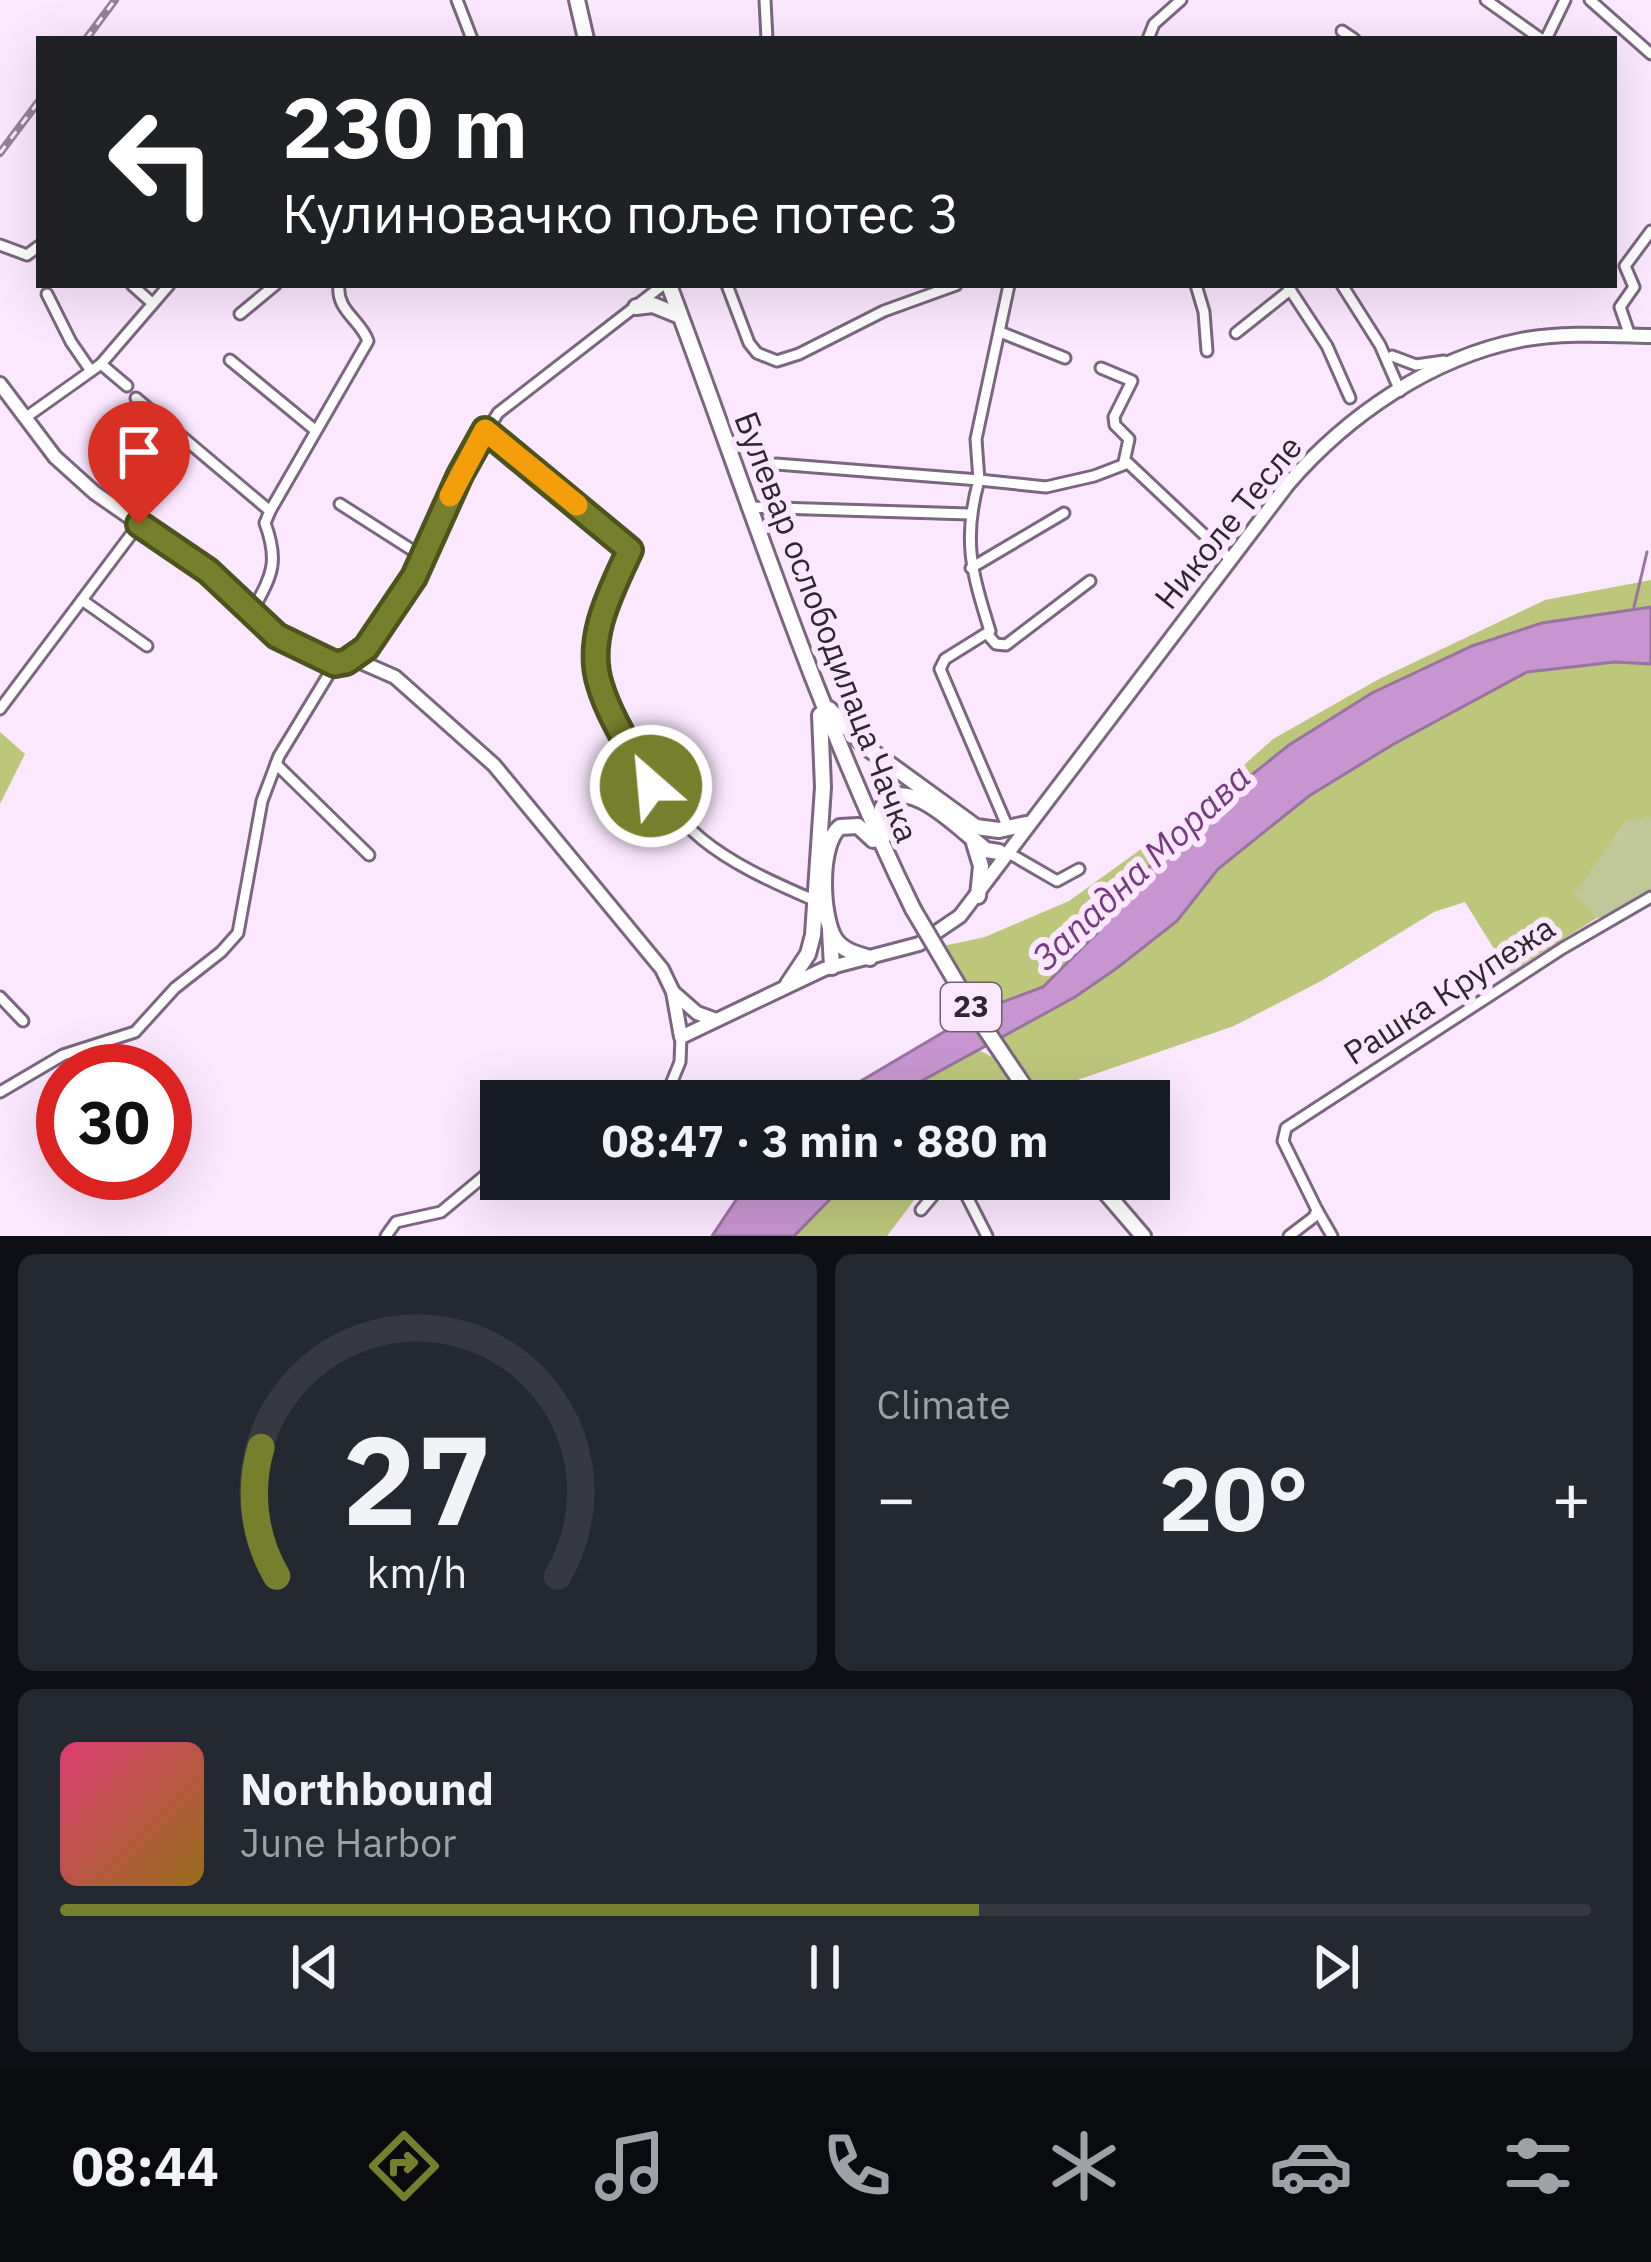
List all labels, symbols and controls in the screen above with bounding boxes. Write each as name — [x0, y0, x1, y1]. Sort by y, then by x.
text: 230 m — [282, 72, 528, 181]
icon: left — [84, 84, 240, 240]
text: Кулиновачко поље потес 3 — [282, 178, 960, 248]
pin — [88, 401, 190, 524]
street label: Булевар ослободилаца Чачка — [725, 405, 930, 848]
icon: arrive — [106, 419, 172, 485]
street label: Николе Тесле — [1144, 426, 1311, 617]
position arrow — [588, 723, 714, 849]
water label: Западна Морава — [1021, 753, 1260, 980]
street label: Рашка Крупежа — [1335, 905, 1562, 1074]
road number: 23 — [941, 983, 1001, 1031]
speed limit sign: 30 — [36, 1044, 192, 1200]
text: 08:47 · 3 min · 880 m — [602, 1111, 1048, 1169]
text: Climate — [877, 1379, 1011, 1430]
text: 27 — [342, 1397, 492, 1559]
text: 20° — [1159, 1439, 1309, 1556]
text: − — [877, 1454, 916, 1540]
text: + — [1551, 1454, 1591, 1540]
text: km/h — [367, 1543, 468, 1599]
text: Northbound — [240, 1759, 494, 1817]
text: June Harbor — [240, 1817, 456, 1868]
icon: previous — [282, 1934, 348, 2000]
icon: pause — [792, 1934, 858, 2000]
icon: next — [1303, 1934, 1369, 2000]
icon: directions — [362, 2124, 446, 2208]
icon: music — [588, 2124, 672, 2208]
icon: phone — [815, 2124, 899, 2208]
icon: climate — [1042, 2124, 1126, 2208]
icon: car — [1269, 2124, 1353, 2208]
icon: filters — [1496, 2124, 1580, 2208]
text: 08:44 — [71, 2131, 219, 2201]

